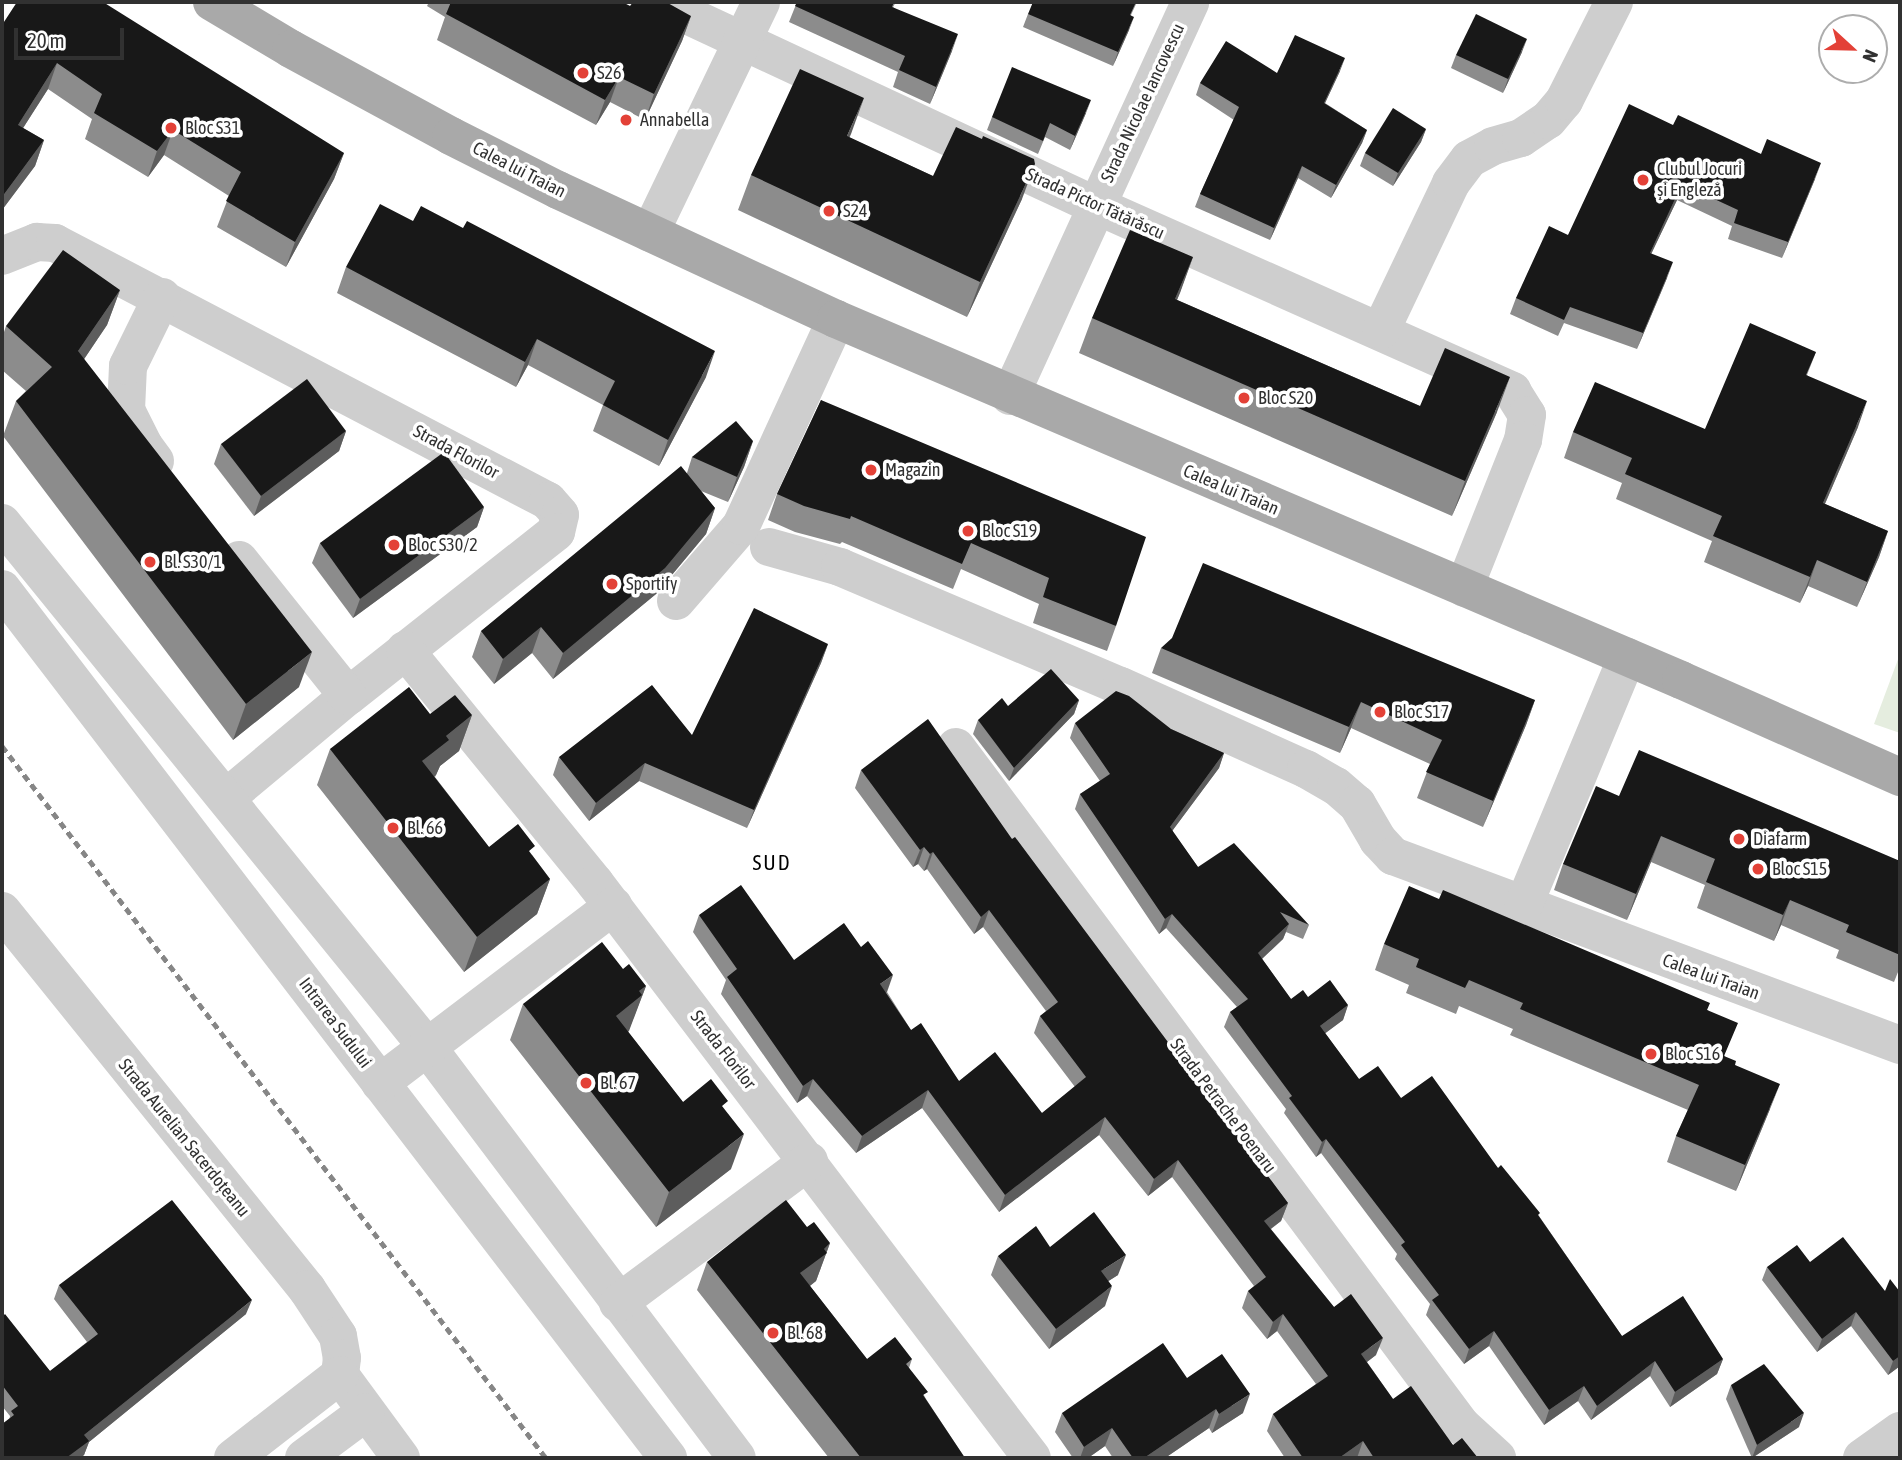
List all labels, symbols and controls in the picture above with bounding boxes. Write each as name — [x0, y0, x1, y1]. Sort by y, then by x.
scale bar — [18, 14, 128, 58]
north arrow — [1818, 14, 1888, 84]
street label: Strada Nicolae Iancovescu — [1097, 20, 1189, 186]
text: 20 m — [27, 28, 65, 52]
text: N — [1858, 47, 1883, 65]
place label: S26 — [597, 62, 621, 84]
marker: S26 — [575, 65, 591, 81]
place label: Annabella — [640, 109, 709, 131]
marker: Annabella — [618, 112, 634, 128]
place label: Bloc S31 — [185, 117, 240, 139]
marker: Bloc S31 — [163, 120, 179, 136]
street label: Calea lui Traian — [469, 137, 569, 203]
place label: Clubul Jocuri și Engleză — [1657, 159, 1742, 202]
street label: Strada Pictor Tătărăscu — [1022, 164, 1168, 244]
marker: Clubul Jocuri și Engleză — [1635, 172, 1651, 188]
place label: S24 — [843, 200, 867, 222]
marker: S24 — [821, 203, 837, 219]
place label: Bloc S20 — [1258, 387, 1313, 409]
marker: Bloc S20 — [1236, 390, 1252, 406]
street label: Strada Florilor — [410, 421, 502, 483]
place label: Magazin — [885, 459, 941, 481]
street label: Calea lui Traian — [1180, 460, 1282, 520]
marker: Magazin — [863, 462, 879, 478]
place label: Bloc S19 — [982, 520, 1037, 542]
marker: Bloc S19 — [960, 523, 976, 539]
place label: Bloc S30/2 — [408, 534, 478, 556]
marker: Bloc S30/2 — [386, 537, 402, 553]
place label: Bl. S30/1 — [164, 551, 222, 573]
marker: Bl. S30/1 — [142, 554, 158, 570]
place label: Sportify — [626, 573, 677, 595]
marker: Sportify — [604, 576, 620, 592]
place label: Bloc S17 — [1394, 701, 1449, 723]
marker: Bloc S17 — [1372, 704, 1388, 720]
place label: Bl. 66 — [407, 817, 443, 839]
marker: Bl. 66 — [385, 820, 401, 836]
place label: Diafarm — [1753, 828, 1807, 850]
marker: Diafarm — [1731, 831, 1747, 847]
district label: SUD — [753, 849, 791, 875]
place label: Bloc S15 — [1772, 858, 1827, 880]
marker: Bloc S15 — [1750, 861, 1766, 877]
street label: Calea lui Traian — [1660, 949, 1762, 1005]
street label: Intrarea Sudului — [294, 974, 376, 1072]
street label: Strada Florilor — [686, 1006, 760, 1094]
street label: Strada Petrache Poenaru — [1165, 1034, 1281, 1178]
place label: Bloc S16 — [1665, 1043, 1720, 1065]
marker: Bloc S16 — [1643, 1046, 1659, 1062]
street label: Strada Aurelian Sacerdoțeanu — [114, 1055, 254, 1221]
place label: Bl. 67 — [600, 1072, 636, 1094]
marker: Bl. 67 — [578, 1075, 594, 1091]
place label: Bl. 68 — [787, 1322, 823, 1344]
marker: Bl. 68 — [765, 1325, 781, 1341]

